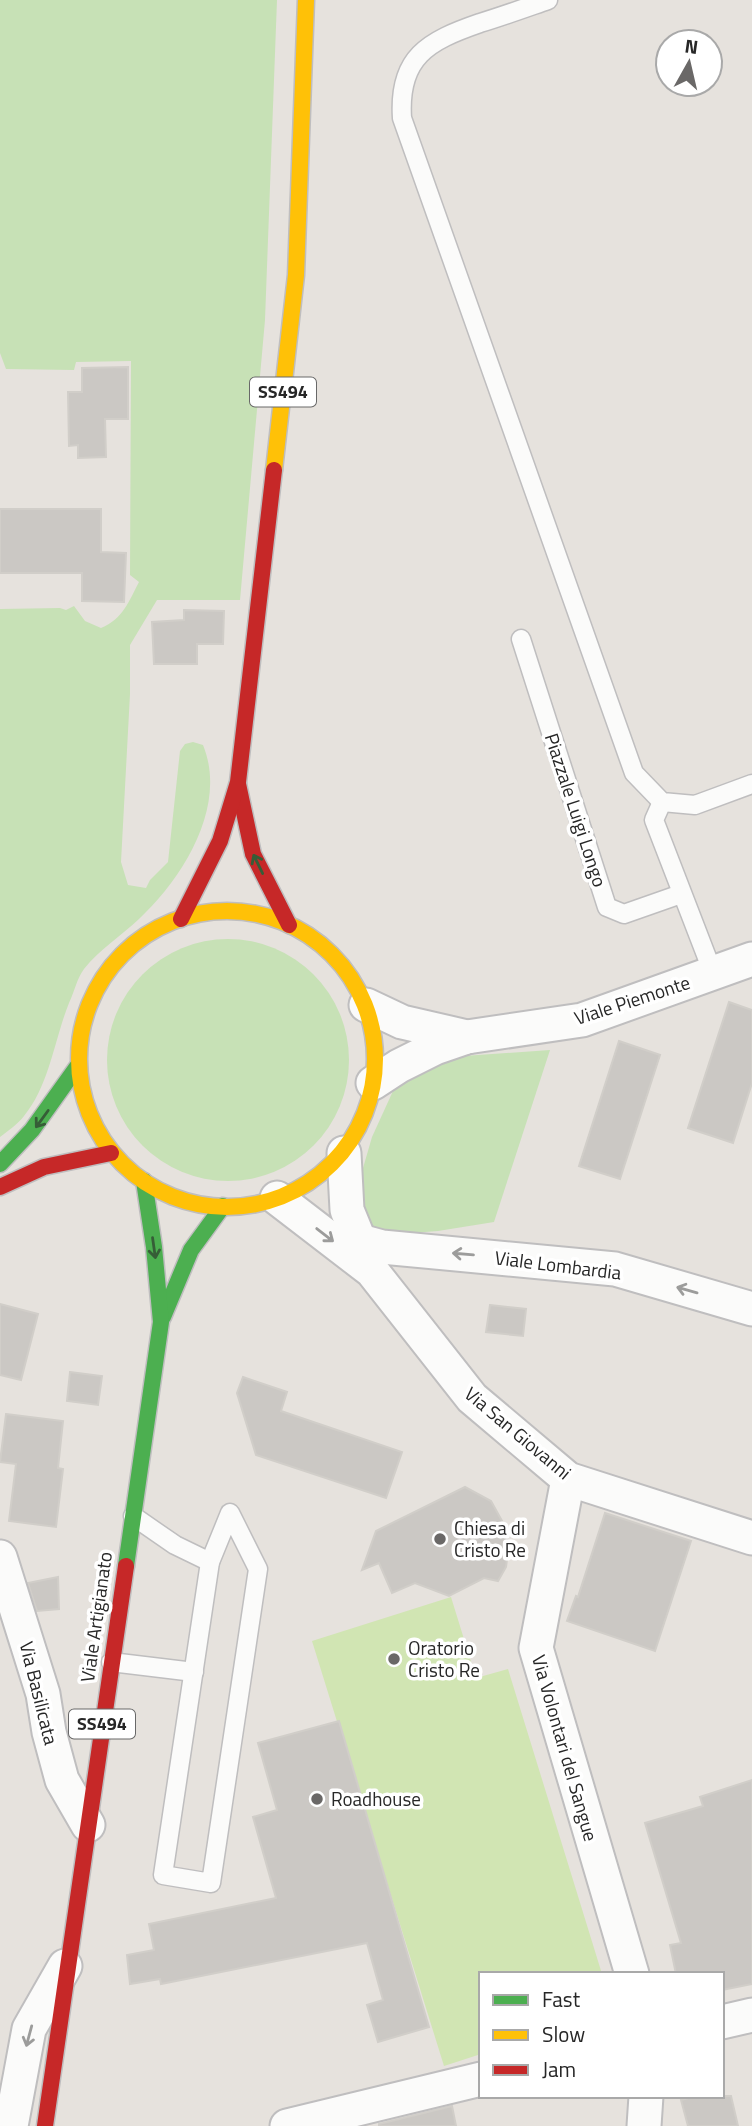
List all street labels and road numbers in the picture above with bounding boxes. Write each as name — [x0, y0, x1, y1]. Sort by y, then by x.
road number: SS494 — [250, 378, 316, 406]
street label: Piazzale Luigi Longo — [538, 729, 615, 891]
street label: Viale Piemonte — [570, 967, 694, 1032]
street label: Viale Lombardia — [493, 1242, 624, 1287]
street label: Via San Giovanni — [458, 1379, 578, 1486]
street label: Viale Artigianato — [72, 1550, 119, 1684]
street label: Via Basilicata — [13, 1638, 66, 1748]
street label: Via Volontari del Sangue — [525, 1651, 606, 1845]
road number: SS494 — [69, 1709, 135, 1738]

